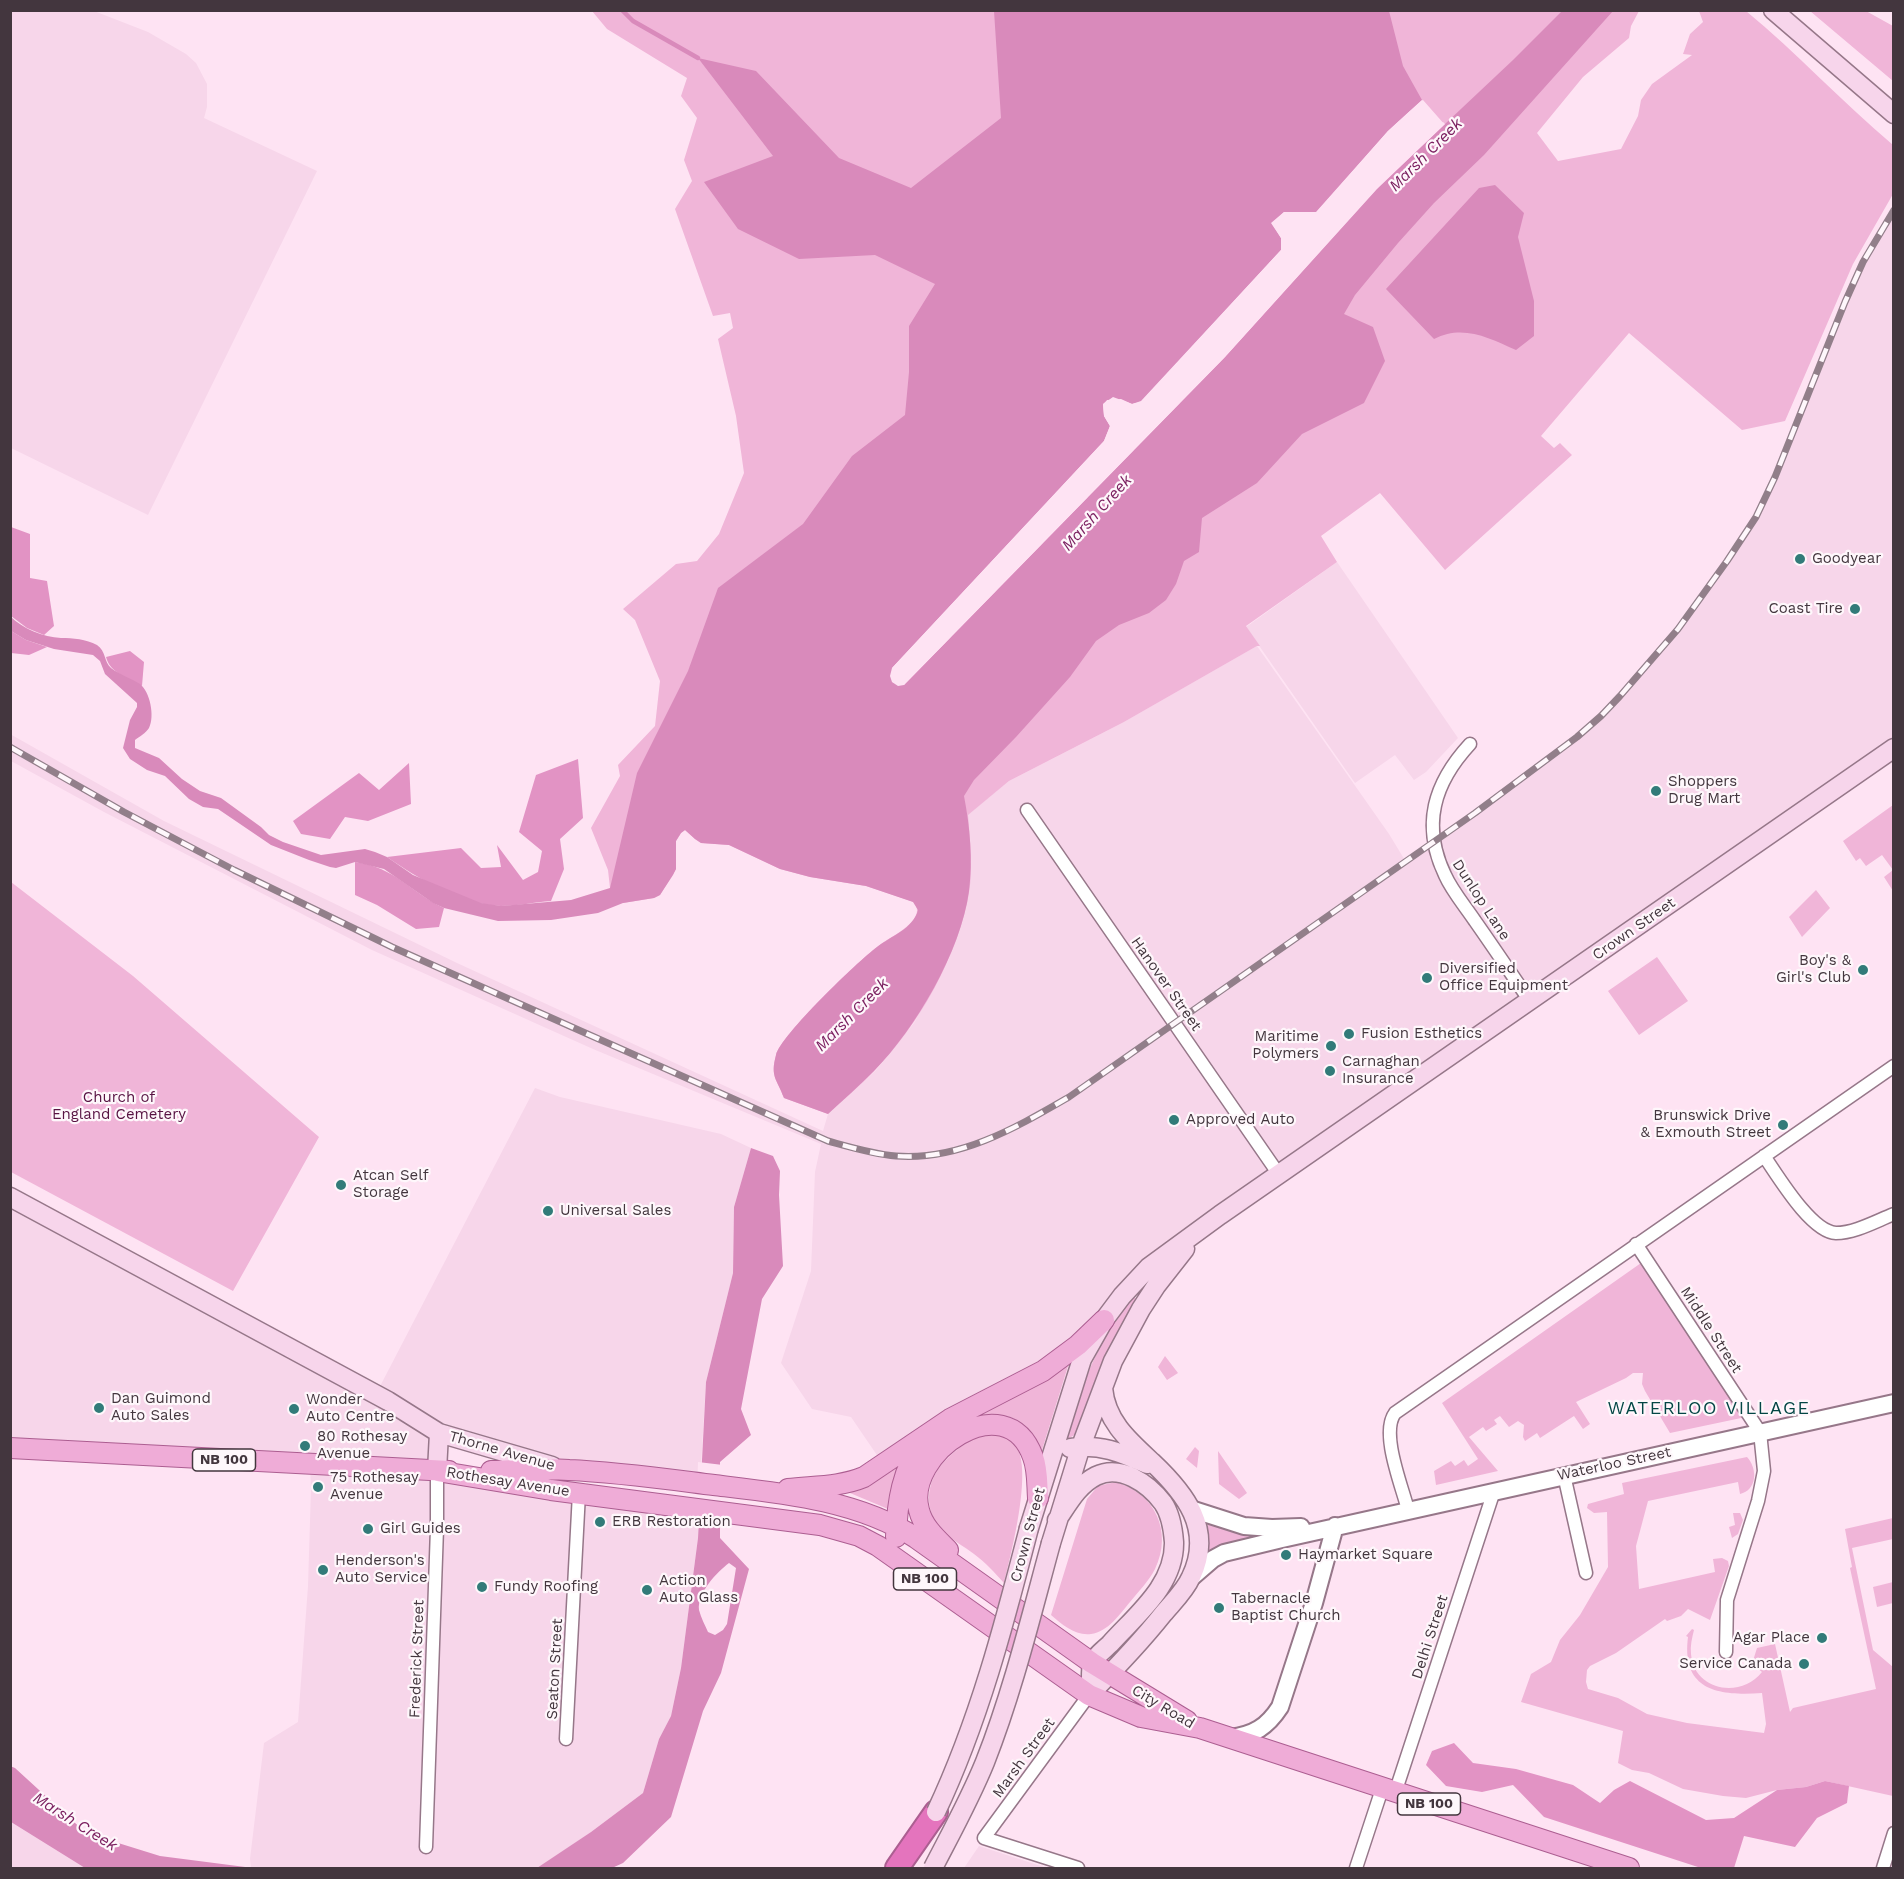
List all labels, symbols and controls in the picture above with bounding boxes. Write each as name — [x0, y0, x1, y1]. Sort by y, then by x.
water label: Marsh Creek — [1385, 114, 1467, 196]
water label: Marsh Creek — [1058, 471, 1136, 555]
place label: Goodyear — [1812, 550, 1881, 568]
marker: Goodyear — [1793, 552, 1807, 566]
place label: Coast Tire — [1769, 600, 1843, 618]
marker: Coast Tire — [1848, 602, 1862, 616]
place label: Shoppers Drug Mart — [1668, 773, 1740, 808]
marker: Shoppers Drug Mart — [1649, 784, 1663, 798]
street label: Dunlop Lane — [1448, 856, 1514, 944]
street label: Crown Street — [1589, 894, 1679, 964]
street label: Hanover Street — [1127, 934, 1205, 1034]
place label: Boy's & Girl's Club — [1776, 952, 1851, 987]
place label: Diversified Office Equipment — [1439, 960, 1568, 995]
marker: Boy's & Girl's Club — [1856, 963, 1870, 977]
marker: Diversified Office Equipment — [1420, 971, 1434, 985]
water label: Marsh Creek — [811, 974, 893, 1056]
place label: Fusion Esthetics — [1361, 1025, 1482, 1043]
marker: Fusion Esthetics — [1342, 1027, 1356, 1041]
place label: Maritime Polymers — [1252, 1028, 1319, 1063]
marker: Maritime Polymers — [1324, 1039, 1338, 1053]
place label: Carnaghan Insurance — [1342, 1053, 1420, 1088]
marker: Carnaghan Insurance — [1323, 1064, 1337, 1078]
park label: Church of England Cemetery — [52, 1089, 186, 1124]
place label: Brunswick Drive & Exmouth Street — [1641, 1107, 1771, 1142]
place label: Approved Auto — [1186, 1111, 1295, 1129]
marker: Approved Auto — [1167, 1113, 1181, 1127]
marker: Brunswick Drive & Exmouth Street — [1776, 1118, 1790, 1132]
place label: Atcan Self Storage — [353, 1167, 429, 1202]
marker: Atcan Self Storage — [334, 1178, 348, 1192]
place label: Universal Sales — [560, 1202, 671, 1220]
marker: Universal Sales — [541, 1204, 555, 1218]
street label: Middle Street — [1676, 1284, 1746, 1376]
place label: Dan Guimond Auto Sales — [111, 1390, 211, 1425]
place label: Wonder Auto Centre — [306, 1391, 394, 1426]
district label: WATERLOO VILLAGE — [1607, 1398, 1811, 1420]
marker: Dan Guimond Auto Sales — [92, 1401, 106, 1415]
marker: Wonder Auto Centre — [287, 1402, 301, 1416]
street label: Thorne Avenue — [447, 1427, 557, 1475]
place label: 80 Rothesay Avenue — [317, 1428, 407, 1463]
marker: 80 Rothesay Avenue — [298, 1439, 312, 1453]
street label: Waterloo Street — [1555, 1443, 1673, 1485]
road number: NB 100 — [192, 1449, 256, 1471]
street label: Rothesay Avenue — [445, 1463, 571, 1501]
place label: 75 Rothesay Avenue — [330, 1469, 419, 1504]
marker: 75 Rothesay Avenue — [311, 1480, 325, 1494]
street label: Crown Street — [1007, 1486, 1049, 1584]
place label: ERB Restoration — [612, 1513, 731, 1531]
marker: ERB Restoration — [593, 1515, 607, 1529]
place label: Girl Guides — [380, 1520, 461, 1538]
marker: Girl Guides — [361, 1522, 375, 1536]
place label: Haymarket Square — [1298, 1546, 1433, 1564]
marker: Haymarket Square — [1279, 1548, 1293, 1562]
place label: Henderson's Auto Service — [335, 1552, 428, 1587]
marker: Henderson's Auto Service — [316, 1563, 330, 1577]
road number: NB 100 — [894, 1568, 956, 1590]
place label: Action Auto Glass — [659, 1572, 738, 1607]
place label: Fundy Roofing — [494, 1578, 598, 1596]
marker: Fundy Roofing — [475, 1580, 489, 1594]
marker: Action Auto Glass — [640, 1583, 654, 1597]
place label: Tabernacle Baptist Church — [1231, 1590, 1341, 1625]
street label: Delhi Street — [1408, 1593, 1452, 1681]
street label: Frederick Street — [406, 1600, 428, 1718]
marker: Tabernacle Baptist Church — [1212, 1601, 1226, 1615]
street label: Seaton Street — [543, 1618, 567, 1720]
place label: Agar Place — [1733, 1629, 1810, 1647]
marker: Agar Place — [1815, 1631, 1829, 1645]
place label: Service Canada — [1679, 1655, 1792, 1673]
marker: Service Canada — [1797, 1657, 1811, 1671]
street label: City Road — [1128, 1681, 1198, 1733]
street label: Marsh Street — [989, 1714, 1059, 1802]
water label: Marsh Creek — [29, 1788, 121, 1856]
road number: NB 100 — [1398, 1793, 1460, 1815]

